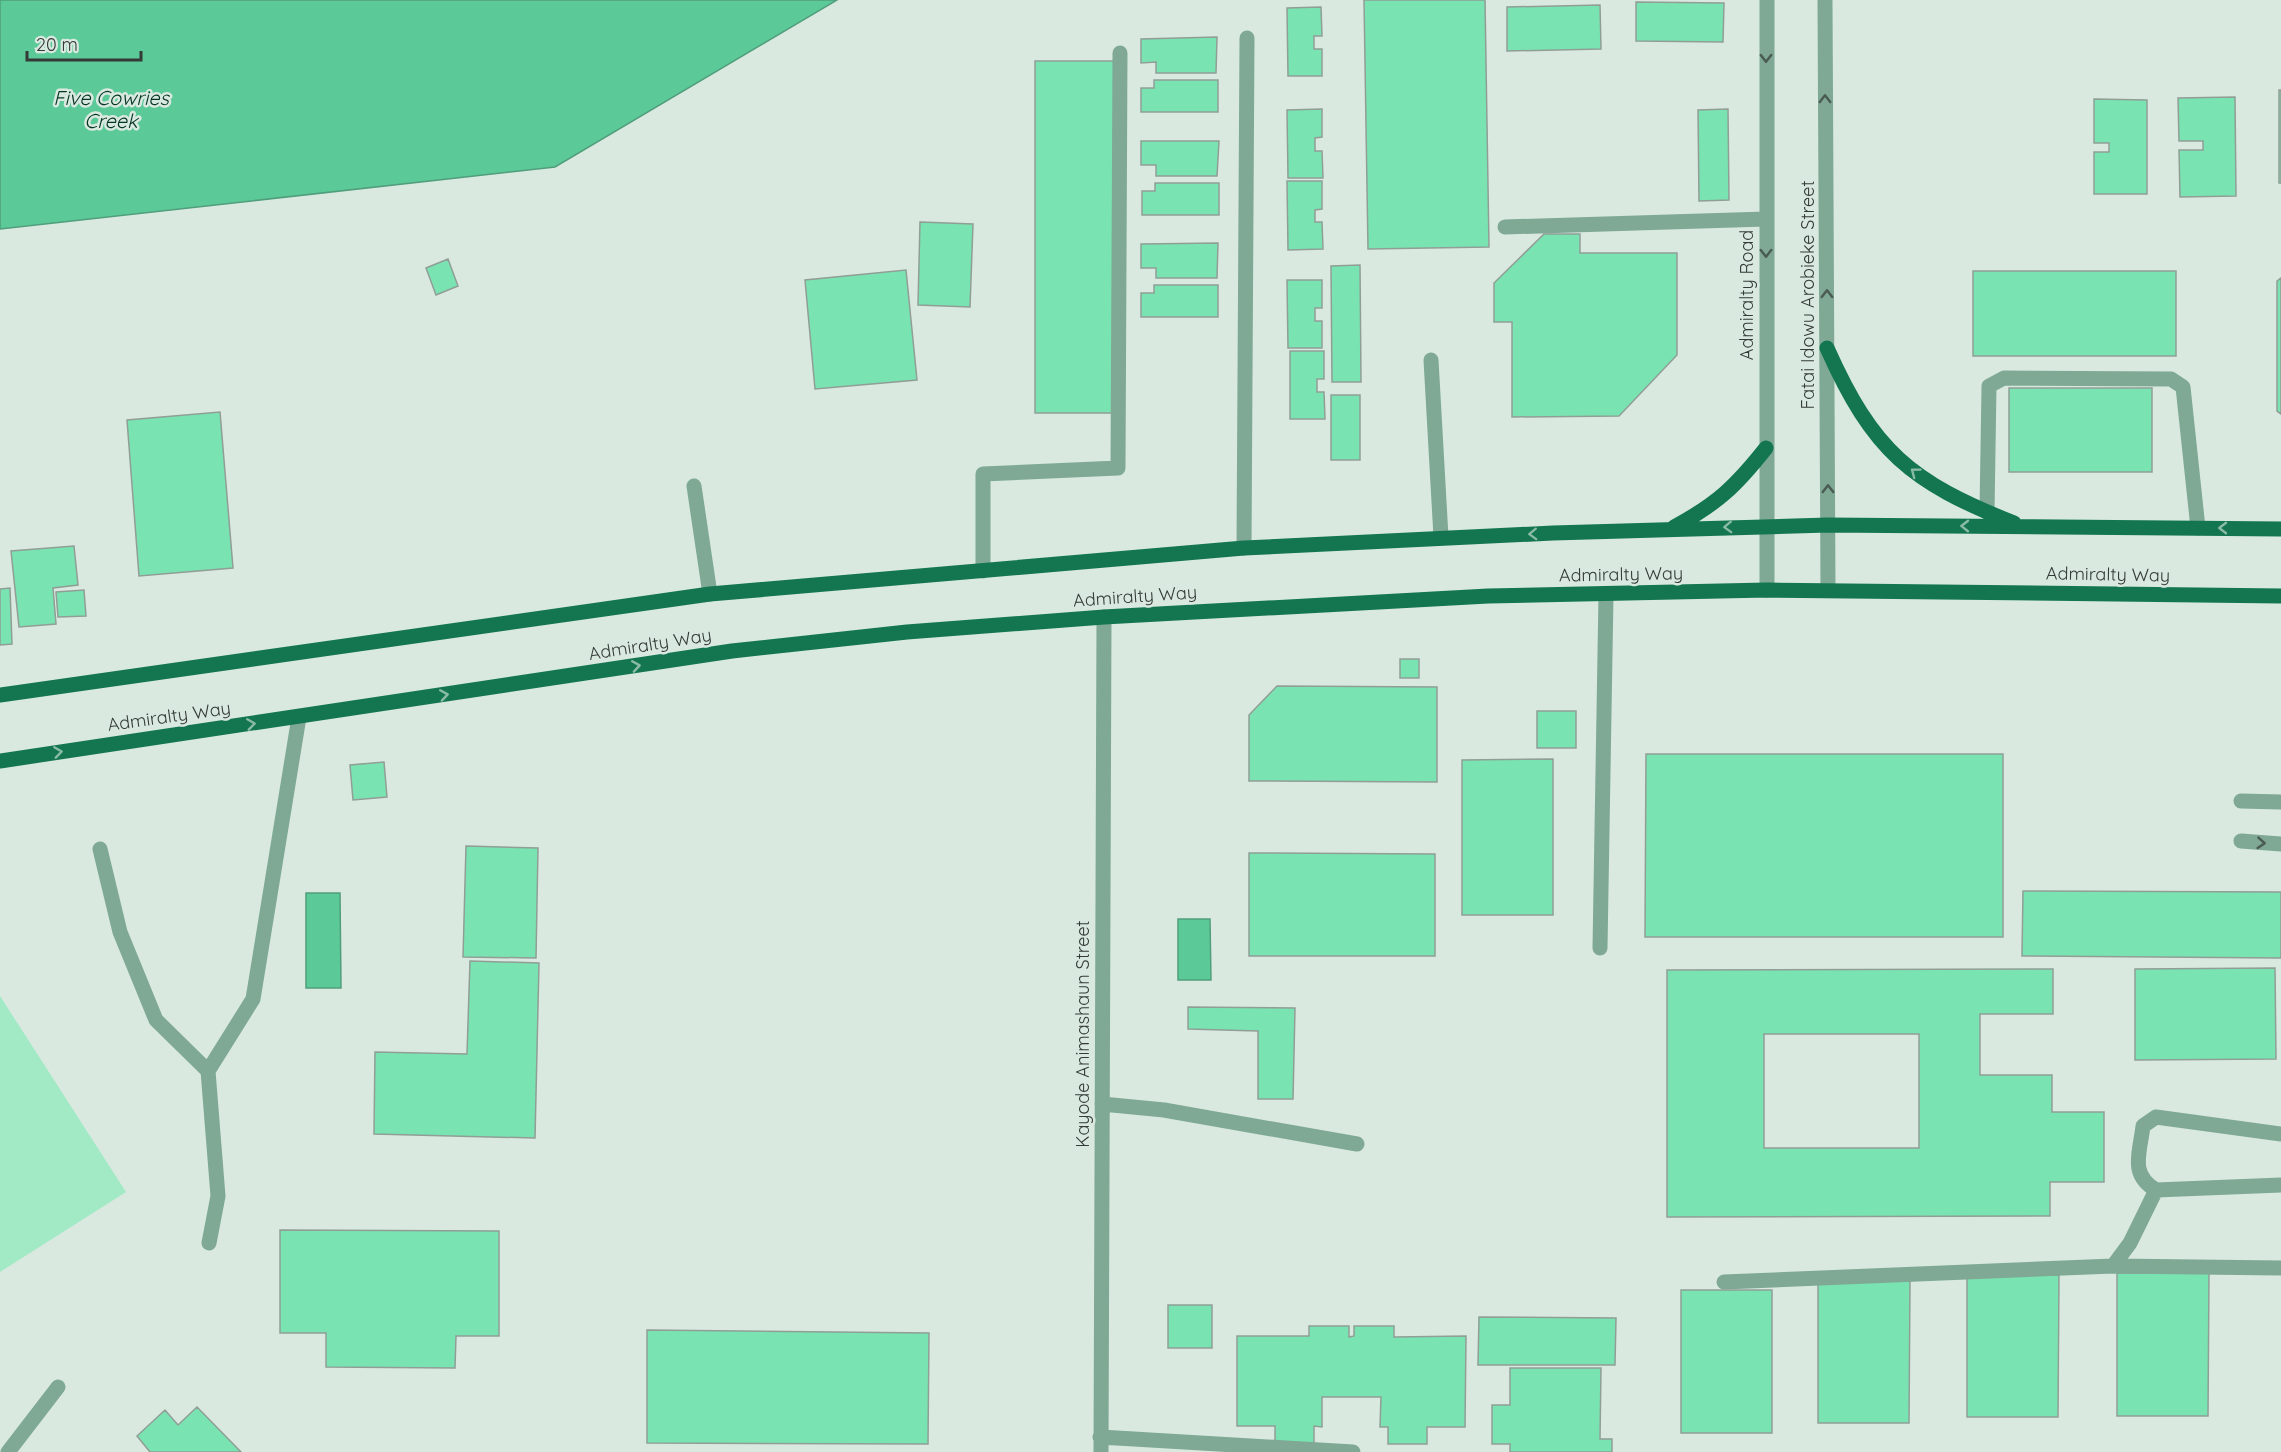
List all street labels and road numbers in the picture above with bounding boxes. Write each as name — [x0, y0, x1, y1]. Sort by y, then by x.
street label: Fatai Idowu Arobieke Street — [1796, 181, 1819, 409]
street label: Admiralty Road — [1735, 230, 1758, 360]
street label: Admiralty Way — [1559, 561, 1683, 587]
street label: Admiralty Way — [2046, 561, 2170, 587]
street label: Admiralty Way — [1072, 580, 1198, 612]
street label: Admiralty Way — [587, 623, 713, 665]
street label: Admiralty Way — [106, 696, 232, 736]
street label: Kayode Animashaun Street — [1071, 920, 1094, 1148]

